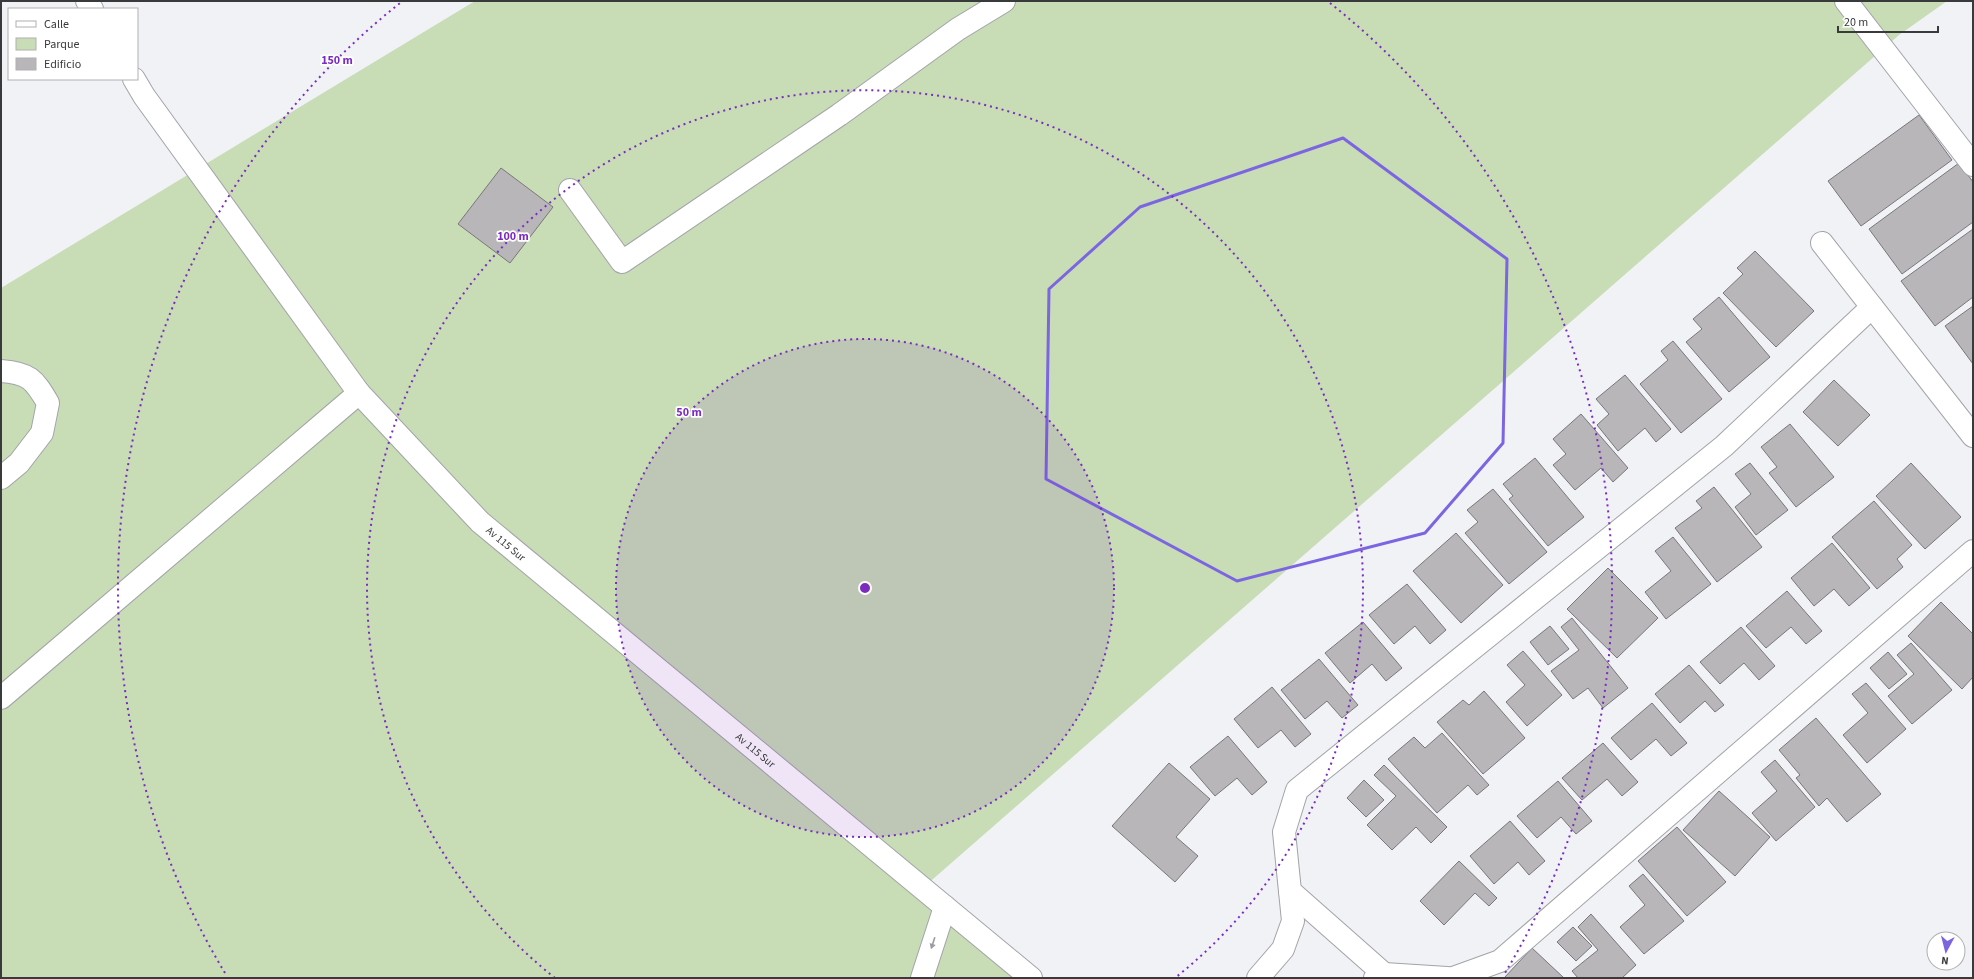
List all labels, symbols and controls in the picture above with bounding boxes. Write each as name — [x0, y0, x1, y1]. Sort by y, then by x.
legend — [8, 8, 138, 80]
scale bar — [1838, 8, 1938, 34]
text: 20 m — [1844, 14, 1868, 31]
text: Calle — [44, 16, 69, 33]
text: Parque — [44, 36, 80, 53]
text: 150 m — [321, 52, 353, 69]
text: Edificio — [44, 56, 81, 73]
text: 100 m — [497, 228, 529, 245]
text: 50 m — [676, 404, 702, 421]
street label: Av 115 Sur — [483, 523, 529, 565]
centre of rings — [858, 581, 872, 595]
street label: Av 115 Sur — [732, 730, 779, 772]
north arrow — [1926, 931, 1966, 971]
one-way arrow — [930, 937, 936, 949]
text: N — [1940, 953, 1949, 968]

